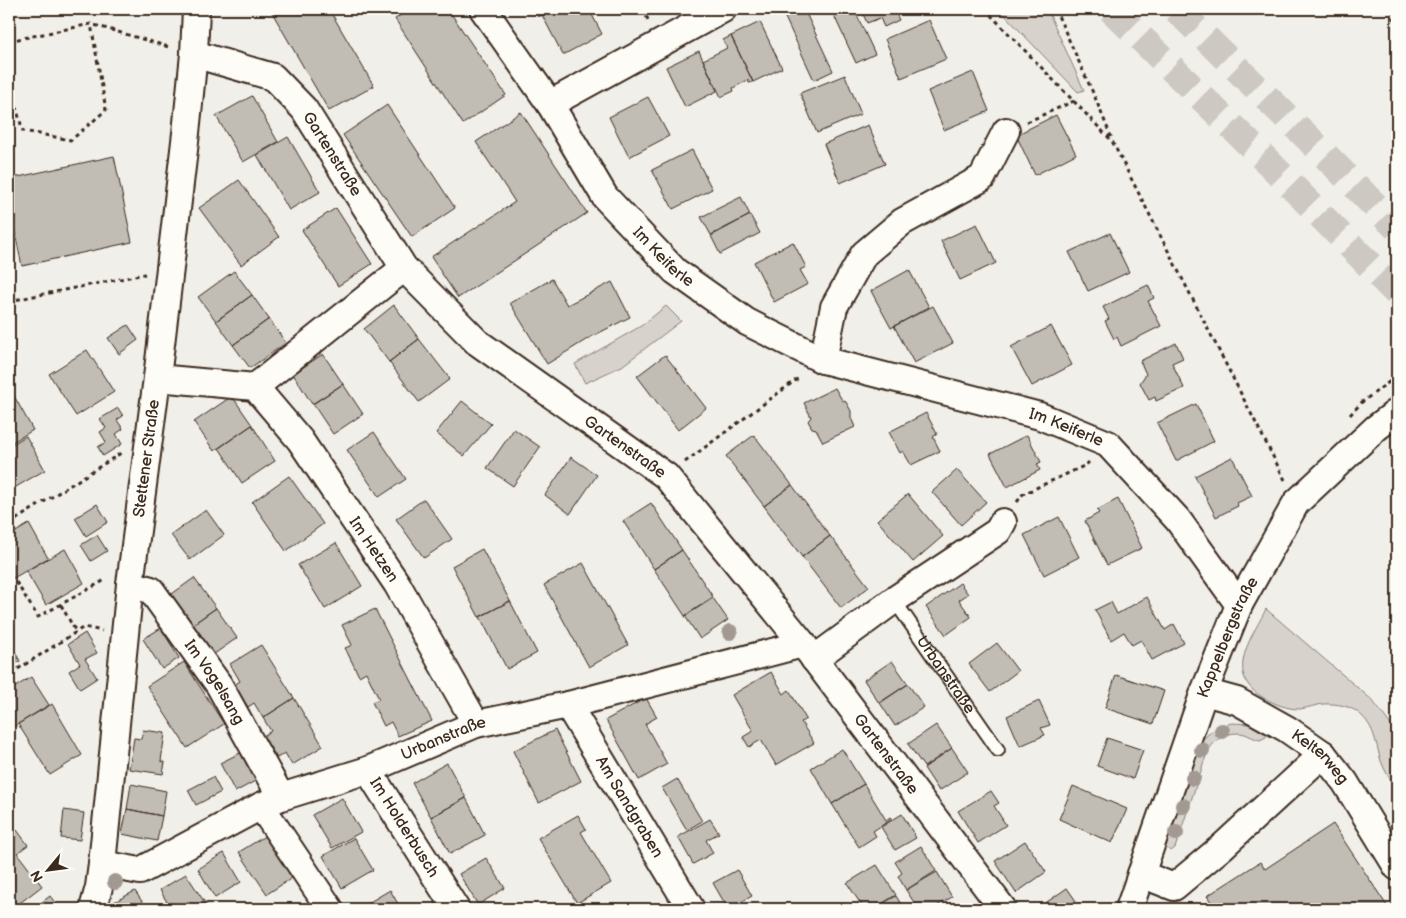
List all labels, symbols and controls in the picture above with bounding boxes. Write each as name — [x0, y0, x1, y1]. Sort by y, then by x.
street label: Gartenstraße — [299, 108, 366, 200]
street label: Im Keiferle — [629, 223, 698, 291]
street label: Stettener Straße — [129, 398, 164, 518]
street label: Im Keiferle — [1027, 404, 1107, 451]
street label: Gartenstraße — [580, 411, 670, 483]
street label: Im Hetzen — [345, 513, 403, 586]
street label: Kappelbergstraße — [1193, 573, 1262, 700]
street label: Urbanstraße — [912, 632, 980, 718]
street label: Im Vogelsang — [180, 636, 249, 728]
street label: Gartenstraße — [850, 710, 923, 798]
street label: Urbanstraße — [398, 713, 488, 764]
street label: Kelterweg — [1288, 725, 1353, 788]
street label: Am Sandgraben — [592, 753, 667, 861]
street label: Im Holderbusch — [366, 774, 443, 881]
north arrow — [22, 846, 72, 896]
text: N — [27, 867, 47, 885]

